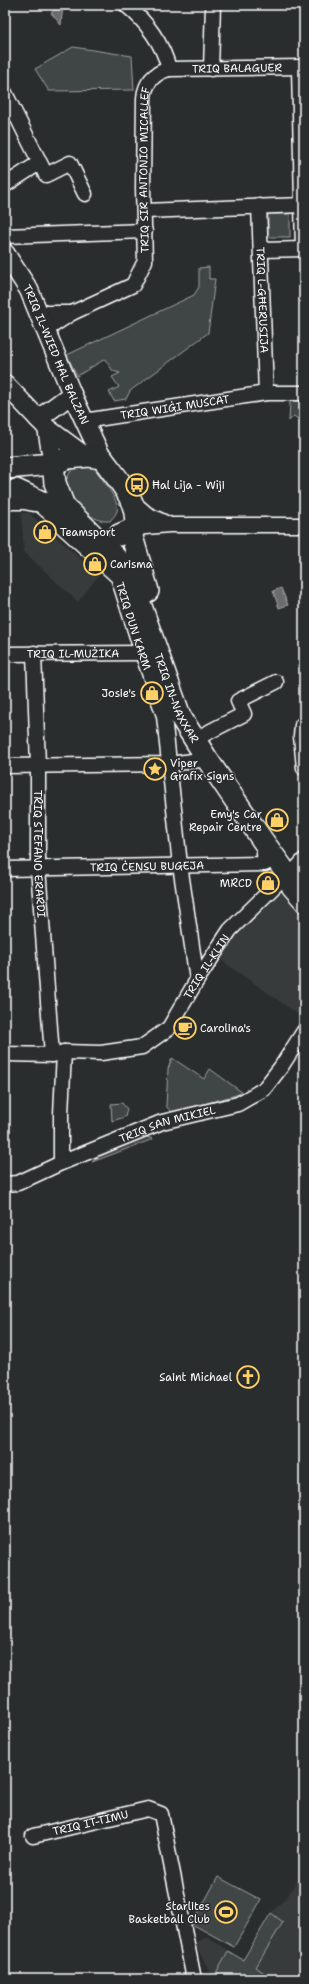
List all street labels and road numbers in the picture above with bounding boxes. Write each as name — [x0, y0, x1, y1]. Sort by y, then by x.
street label: TRIQ BALAGUER — [192, 60, 282, 77]
street label: TRIQ SIR ANTONIO MICALLEF — [136, 85, 154, 253]
street label: TRIQ L-GĦERUSIJA — [253, 247, 271, 353]
street label: TRIQ IL-WIED ĦAL BALZAN — [19, 282, 92, 427]
street label: TRIQ WIĠI MUSCAT — [119, 392, 231, 423]
street label: TRIQ DUN KARM — [112, 580, 154, 672]
street label: TRIQ IL-MUŻIKA — [27, 646, 119, 662]
street label: TRIQ IN-NAXXAR — [150, 651, 202, 746]
street label: TRIQ STEFANO ERARDI — [30, 790, 49, 918]
street label: TRIQ ĊENSU BUGEJA — [90, 858, 204, 875]
street label: TRIQ IL-KLIN — [181, 931, 233, 1002]
street label: TRIQ SAN MIKIEL — [117, 1103, 217, 1147]
street label: TRIQ IT-TIMU — [51, 1807, 130, 1839]

